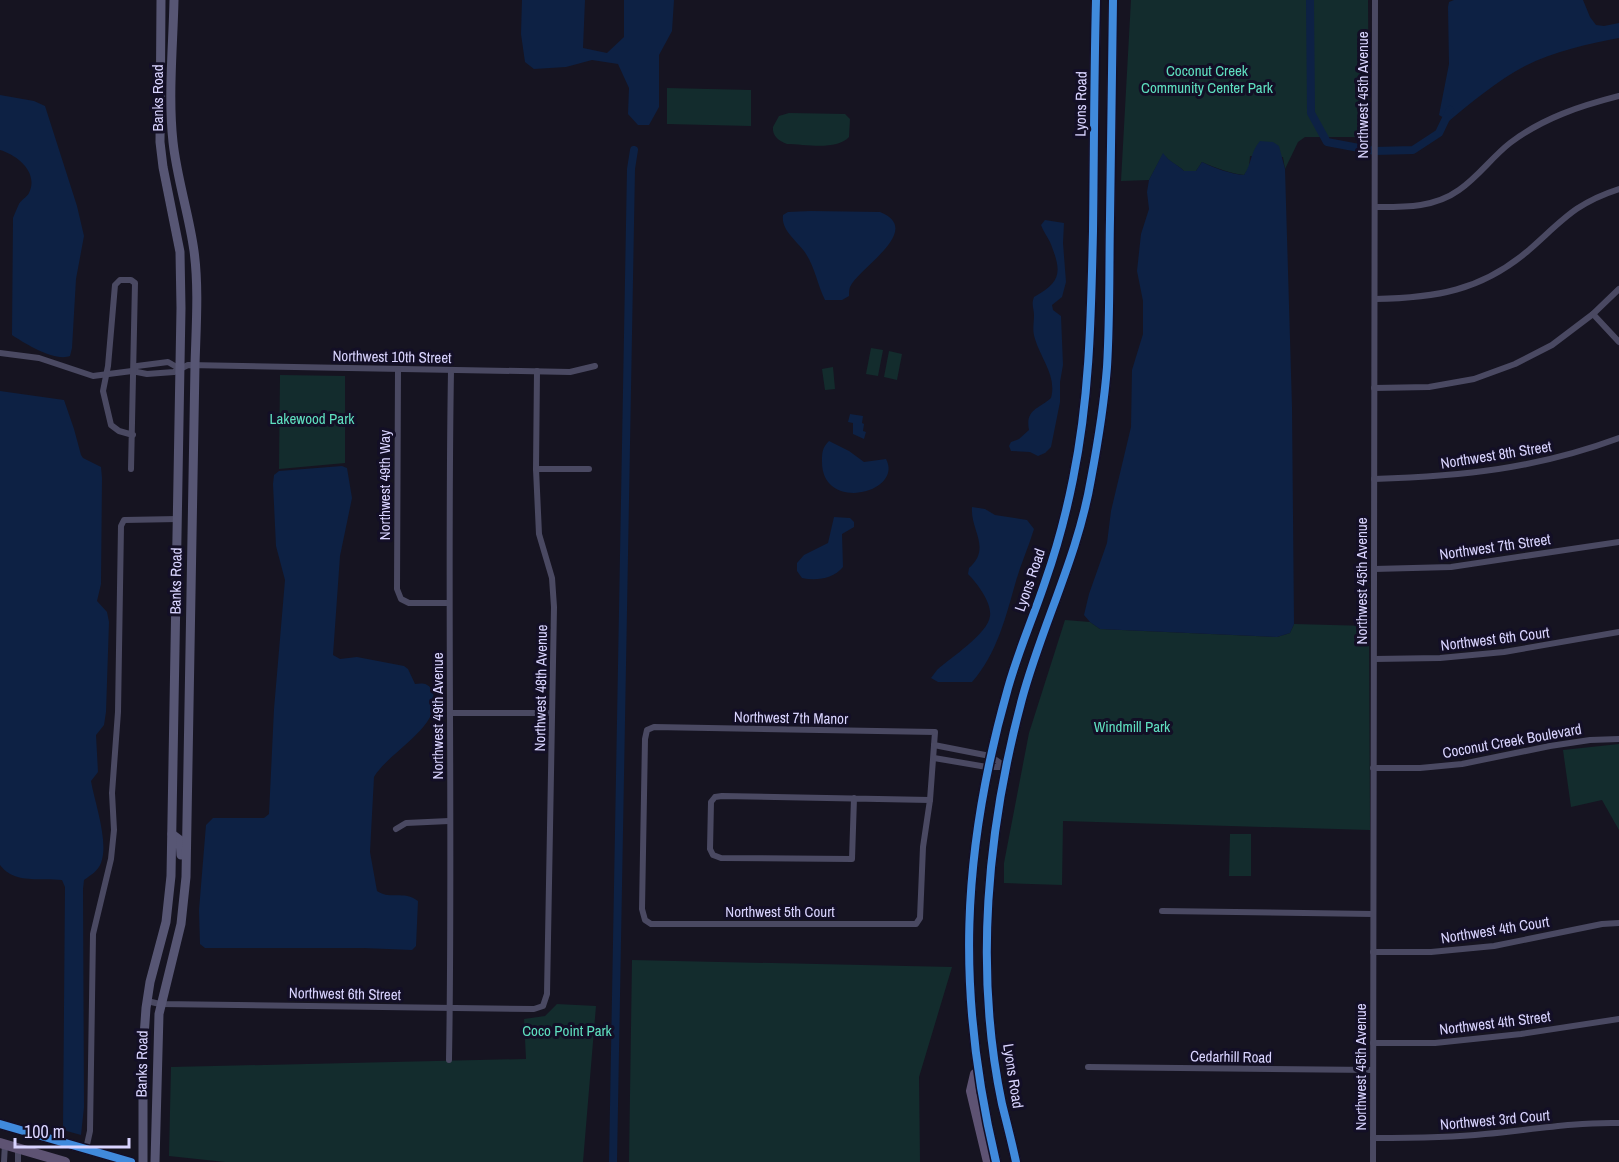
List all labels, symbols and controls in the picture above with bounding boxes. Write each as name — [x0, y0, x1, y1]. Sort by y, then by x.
street label: Northwest 45th Avenue — [1352, 31, 1373, 158]
park label: Coconut Creek Community Center Park — [1141, 60, 1274, 98]
street label: Banks Road — [147, 64, 168, 132]
street label: Lyons Road — [1069, 71, 1092, 137]
street label: Northwest 10th Street — [332, 345, 452, 368]
park label: Lakewood Park — [270, 408, 355, 429]
street label: Northwest 49th Way — [374, 429, 395, 540]
street label: Northwest 8th Street — [1439, 435, 1554, 474]
street label: Northwest 45th Avenue — [1351, 517, 1372, 644]
street label: Northwest 7th Street — [1438, 528, 1552, 565]
street label: Lyons Road — [1009, 546, 1050, 614]
street label: Banks Road — [164, 547, 187, 615]
street label: Northwest 6th Court — [1439, 621, 1551, 656]
street label: Northwest 48th Avenue — [529, 624, 552, 752]
street label: Northwest 49th Avenue — [427, 652, 448, 779]
street label: Northwest 7th Manor — [734, 706, 848, 729]
park label: Windmill Park — [1094, 716, 1171, 737]
street label: Coconut Creek Boulevard — [1441, 718, 1583, 763]
street label: Northwest 5th Court — [725, 901, 835, 922]
street label: Northwest 4th Court — [1439, 910, 1551, 948]
street label: Northwest 6th Street — [289, 982, 402, 1005]
street label: Northwest 45th Avenue — [1350, 1003, 1371, 1130]
street label: Northwest 4th Street — [1438, 1005, 1552, 1040]
park label: Coco Point Park — [522, 1020, 613, 1041]
street label: Banks Road — [130, 1030, 153, 1098]
street label: Lyons Road — [998, 1042, 1029, 1110]
street label: Cedarhill Road — [1190, 1045, 1272, 1068]
street label: Northwest 3rd Court — [1439, 1104, 1551, 1135]
scale bar — [15, 1111, 129, 1149]
text: 100 m — [24, 1119, 65, 1144]

